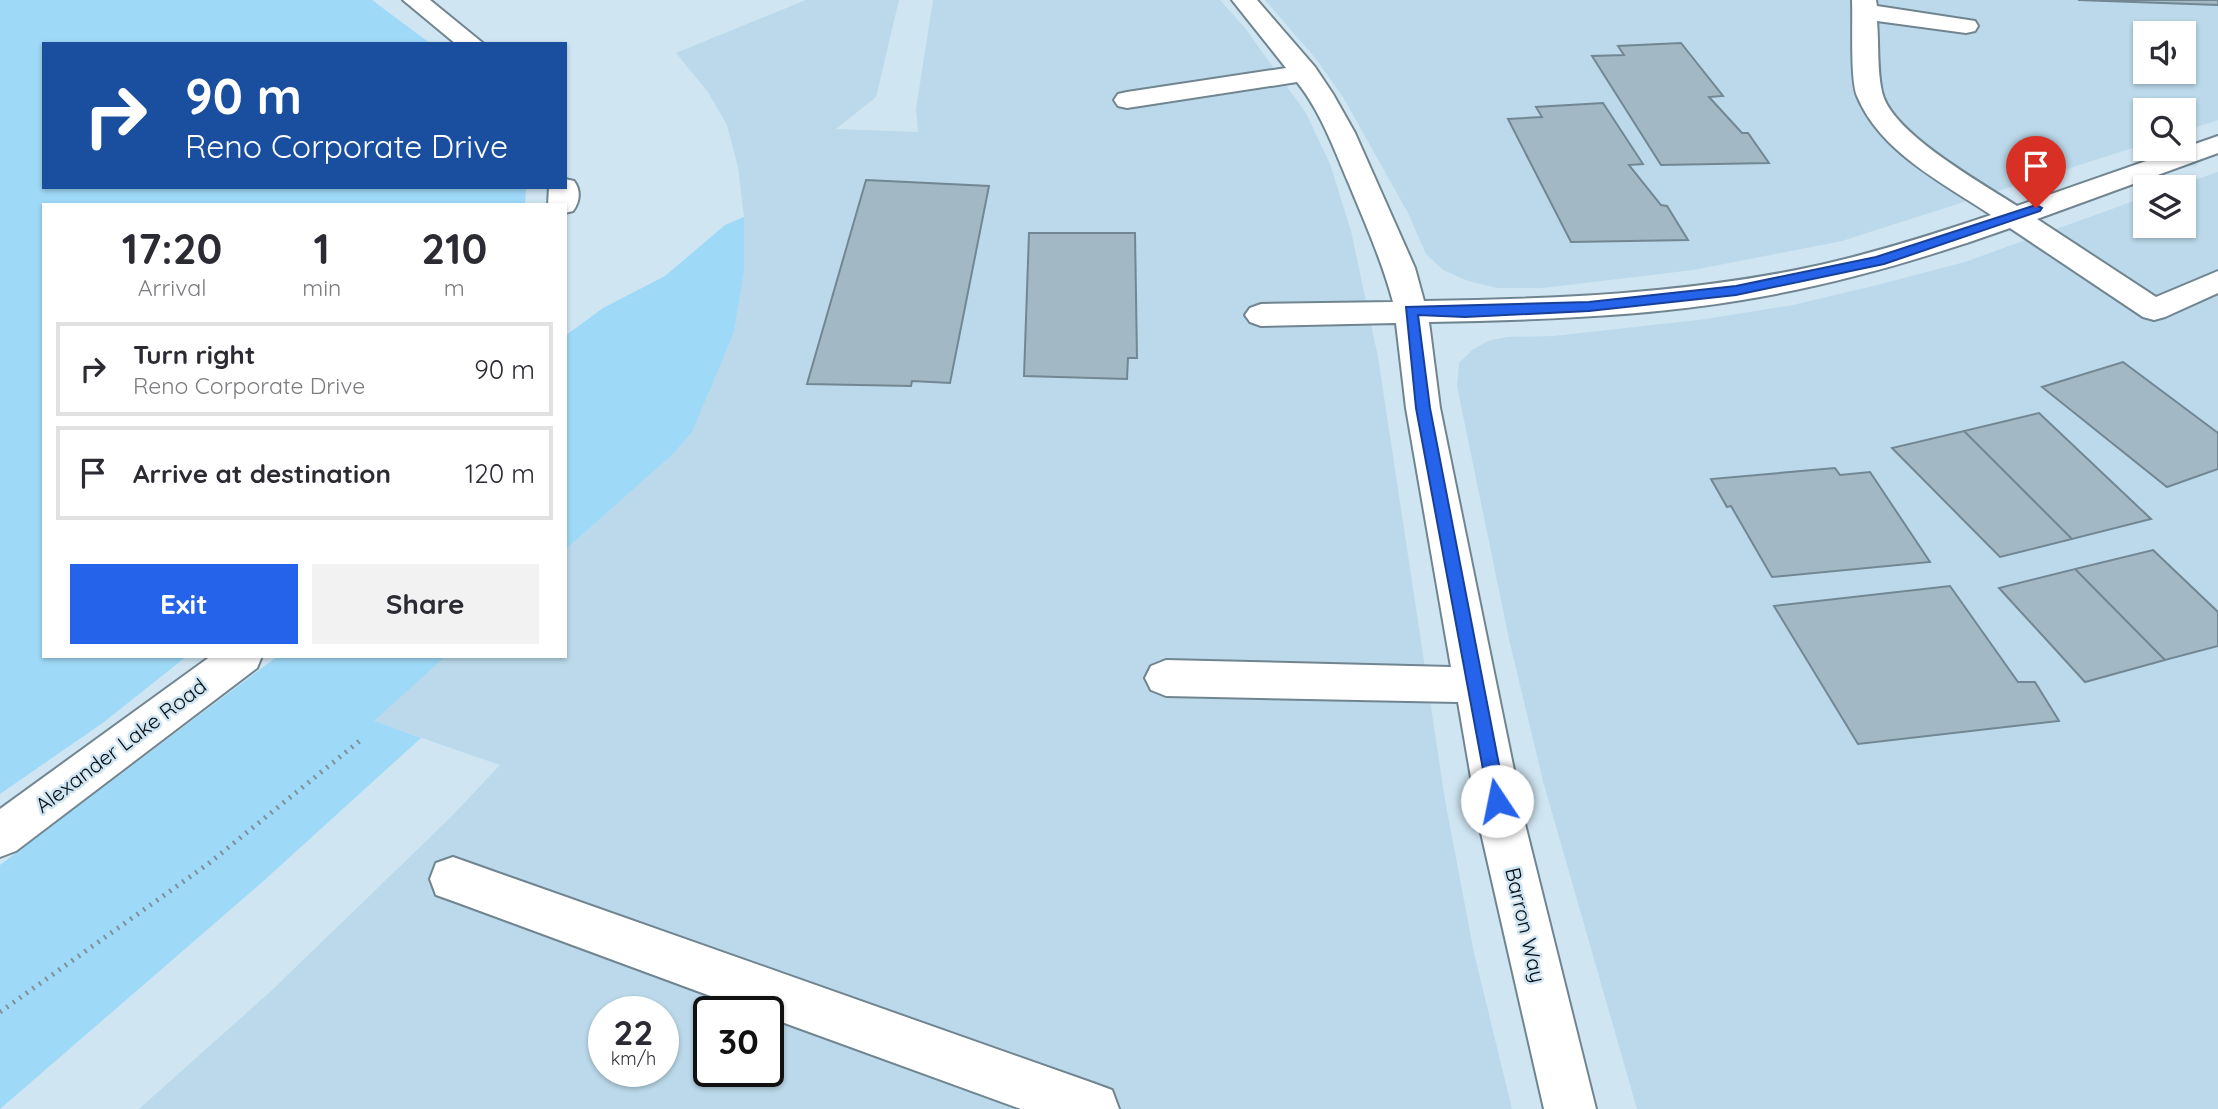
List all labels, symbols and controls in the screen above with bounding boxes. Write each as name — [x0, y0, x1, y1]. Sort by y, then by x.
map controls — [2133, 21, 2196, 238]
button: sound — [2133, 21, 2196, 84]
text: 90 m — [185, 65, 302, 126]
icon: right — [70, 70, 161, 161]
button: search — [2133, 98, 2196, 161]
text: Reno Corporate Drive — [185, 126, 508, 166]
pin — [2006, 136, 2066, 208]
icon: arrive — [2017, 147, 2055, 185]
button: layers — [2133, 175, 2196, 238]
text: 17:20 — [122, 222, 222, 275]
text: 1 — [314, 222, 330, 275]
text: 210 — [421, 222, 487, 275]
text: Arrival — [138, 273, 207, 302]
text: min — [302, 273, 341, 302]
text: m — [444, 273, 465, 302]
text: Turn right — [133, 338, 255, 371]
icon: right — [74, 350, 112, 388]
text: 90 m — [474, 353, 535, 386]
text: Reno Corporate Drive — [133, 371, 365, 400]
icon: arrive — [74, 454, 112, 492]
text: Arrive at destination — [133, 457, 391, 490]
text: 120 m — [465, 457, 535, 490]
button: Exit — [70, 564, 298, 644]
button: Share — [312, 564, 539, 644]
street label: Alexander Lake Road — [30, 672, 211, 818]
position arrow — [1460, 764, 1534, 838]
street label: Barron Way — [1500, 865, 1552, 985]
speed limit sign: 30 — [693, 996, 784, 1087]
text: 22 — [614, 1010, 653, 1054]
text: km/h — [611, 1047, 656, 1070]

